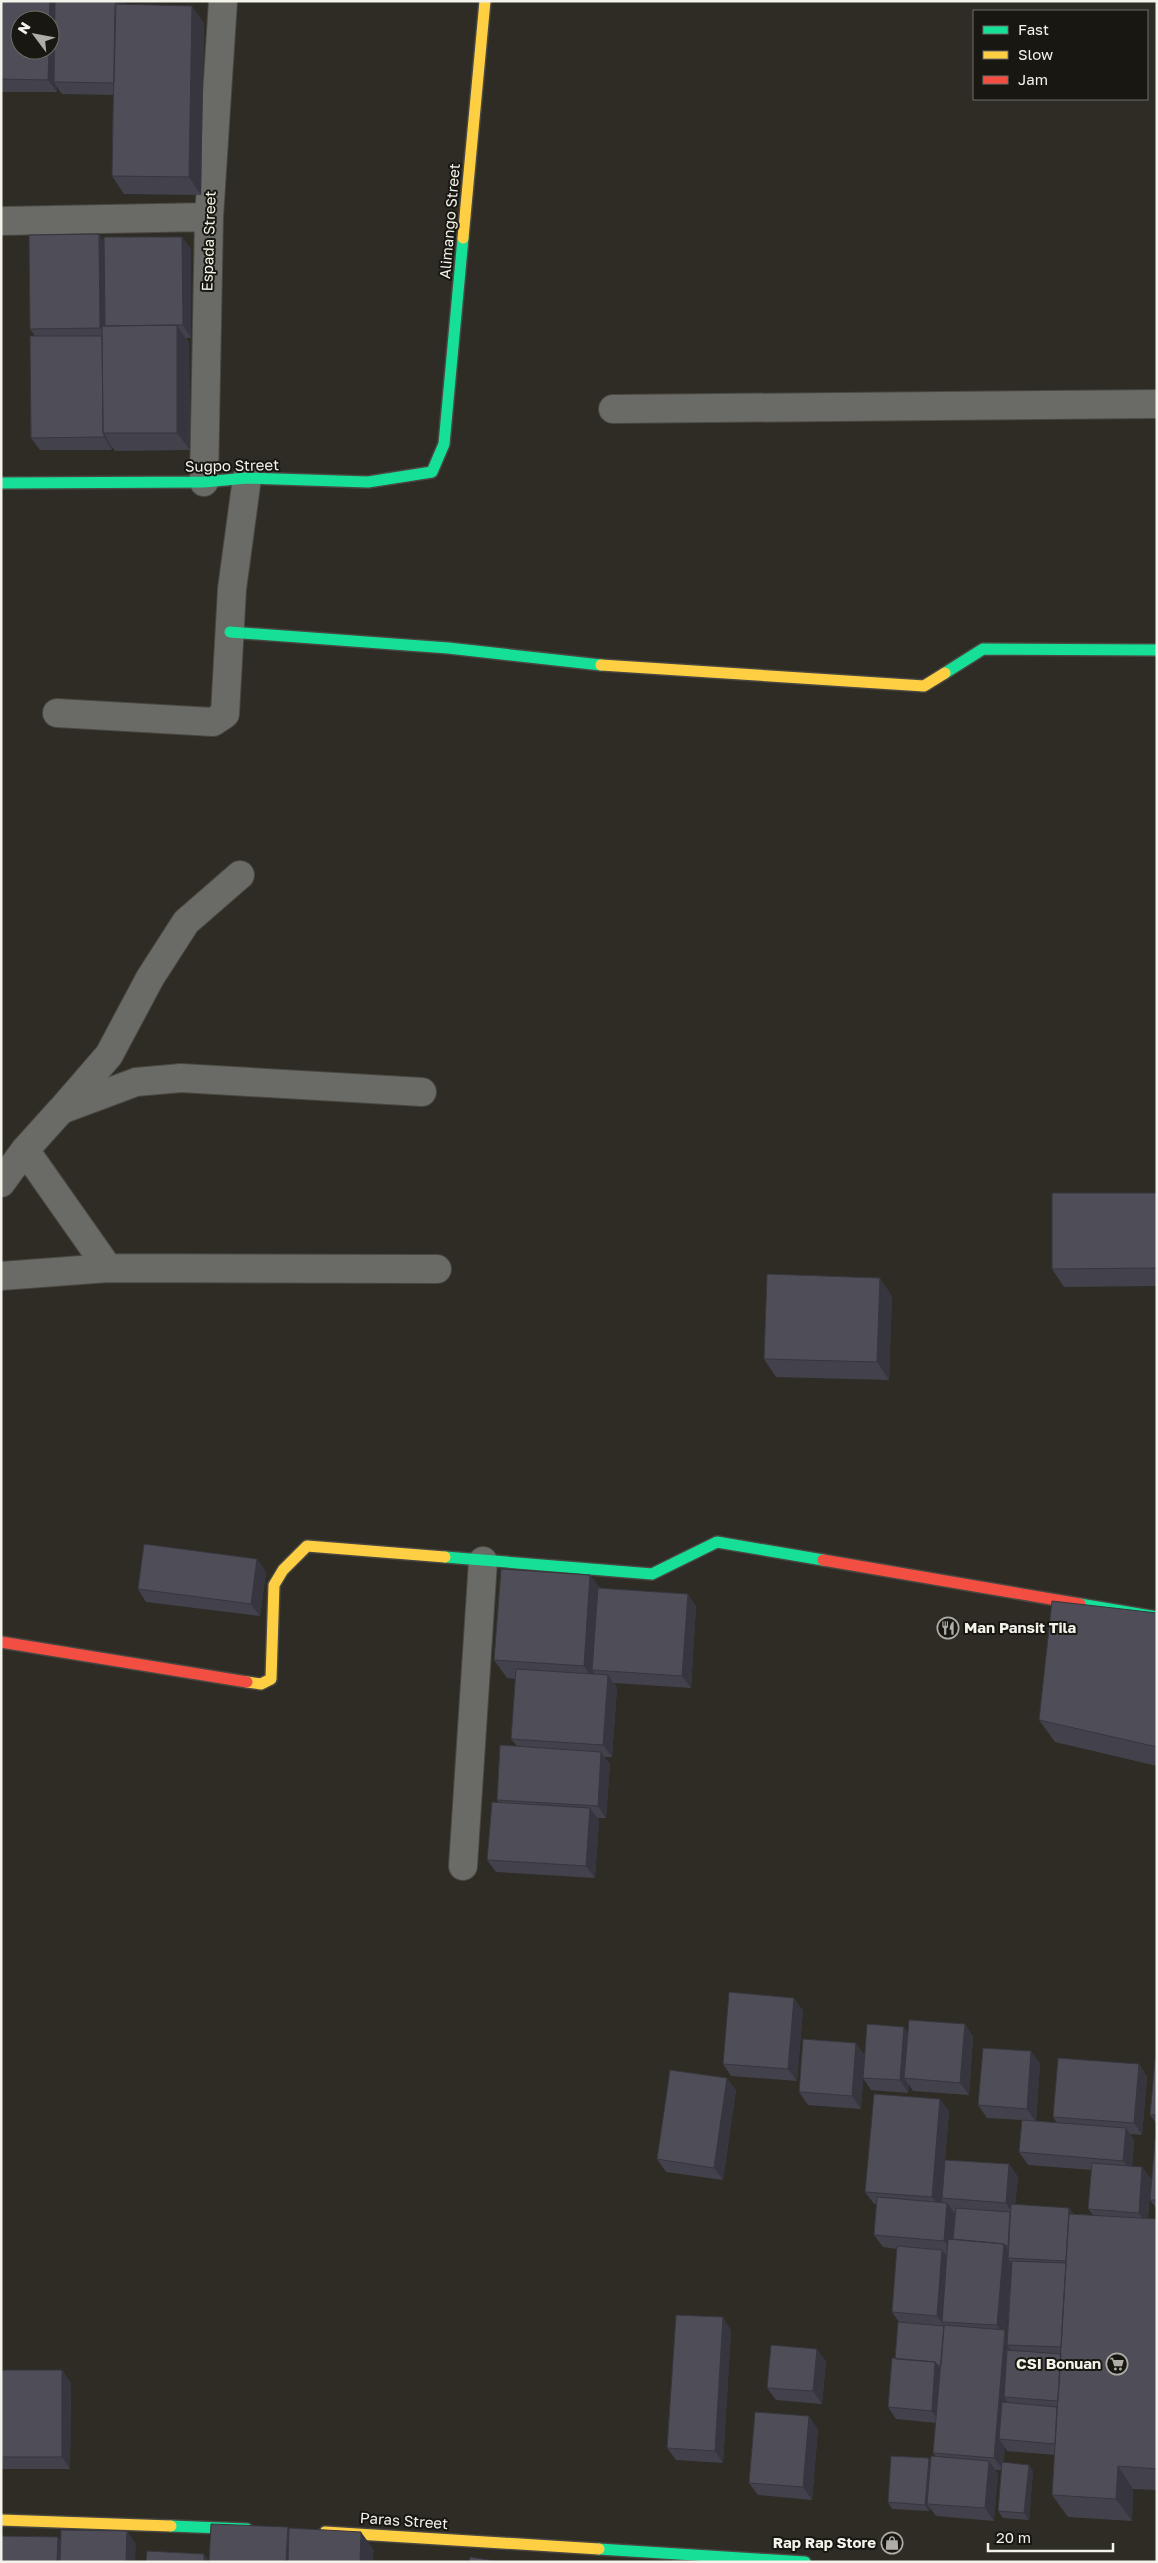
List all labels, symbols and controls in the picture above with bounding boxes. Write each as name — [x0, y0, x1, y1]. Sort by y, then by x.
north arrow — [10, 10, 60, 60]
legend — [973, 10, 1148, 100]
text: N — [14, 19, 34, 37]
text: Fast — [1018, 20, 1049, 38]
text: Slow — [1018, 45, 1053, 63]
text: Jam — [1018, 70, 1048, 88]
street label: Alimango Street — [435, 162, 463, 279]
street label: Espada Street — [197, 190, 219, 292]
street label: Sugpo Street — [185, 455, 279, 475]
restaurant icon: Man Pansit Tila — [936, 1616, 960, 1640]
place label: Man Pansit Tila — [964, 1618, 1077, 1636]
supermarket icon: CSI Bonuan — [1105, 2352, 1129, 2376]
place label: CSI Bonuan — [1016, 2354, 1101, 2372]
street label: Paras Street — [359, 2508, 449, 2532]
scale bar — [988, 2520, 1113, 2552]
text: 20 m — [996, 2528, 1031, 2546]
shop icon: Rap Rap Store — [880, 2531, 904, 2555]
place label: Rap Rap Store — [773, 2533, 876, 2551]

